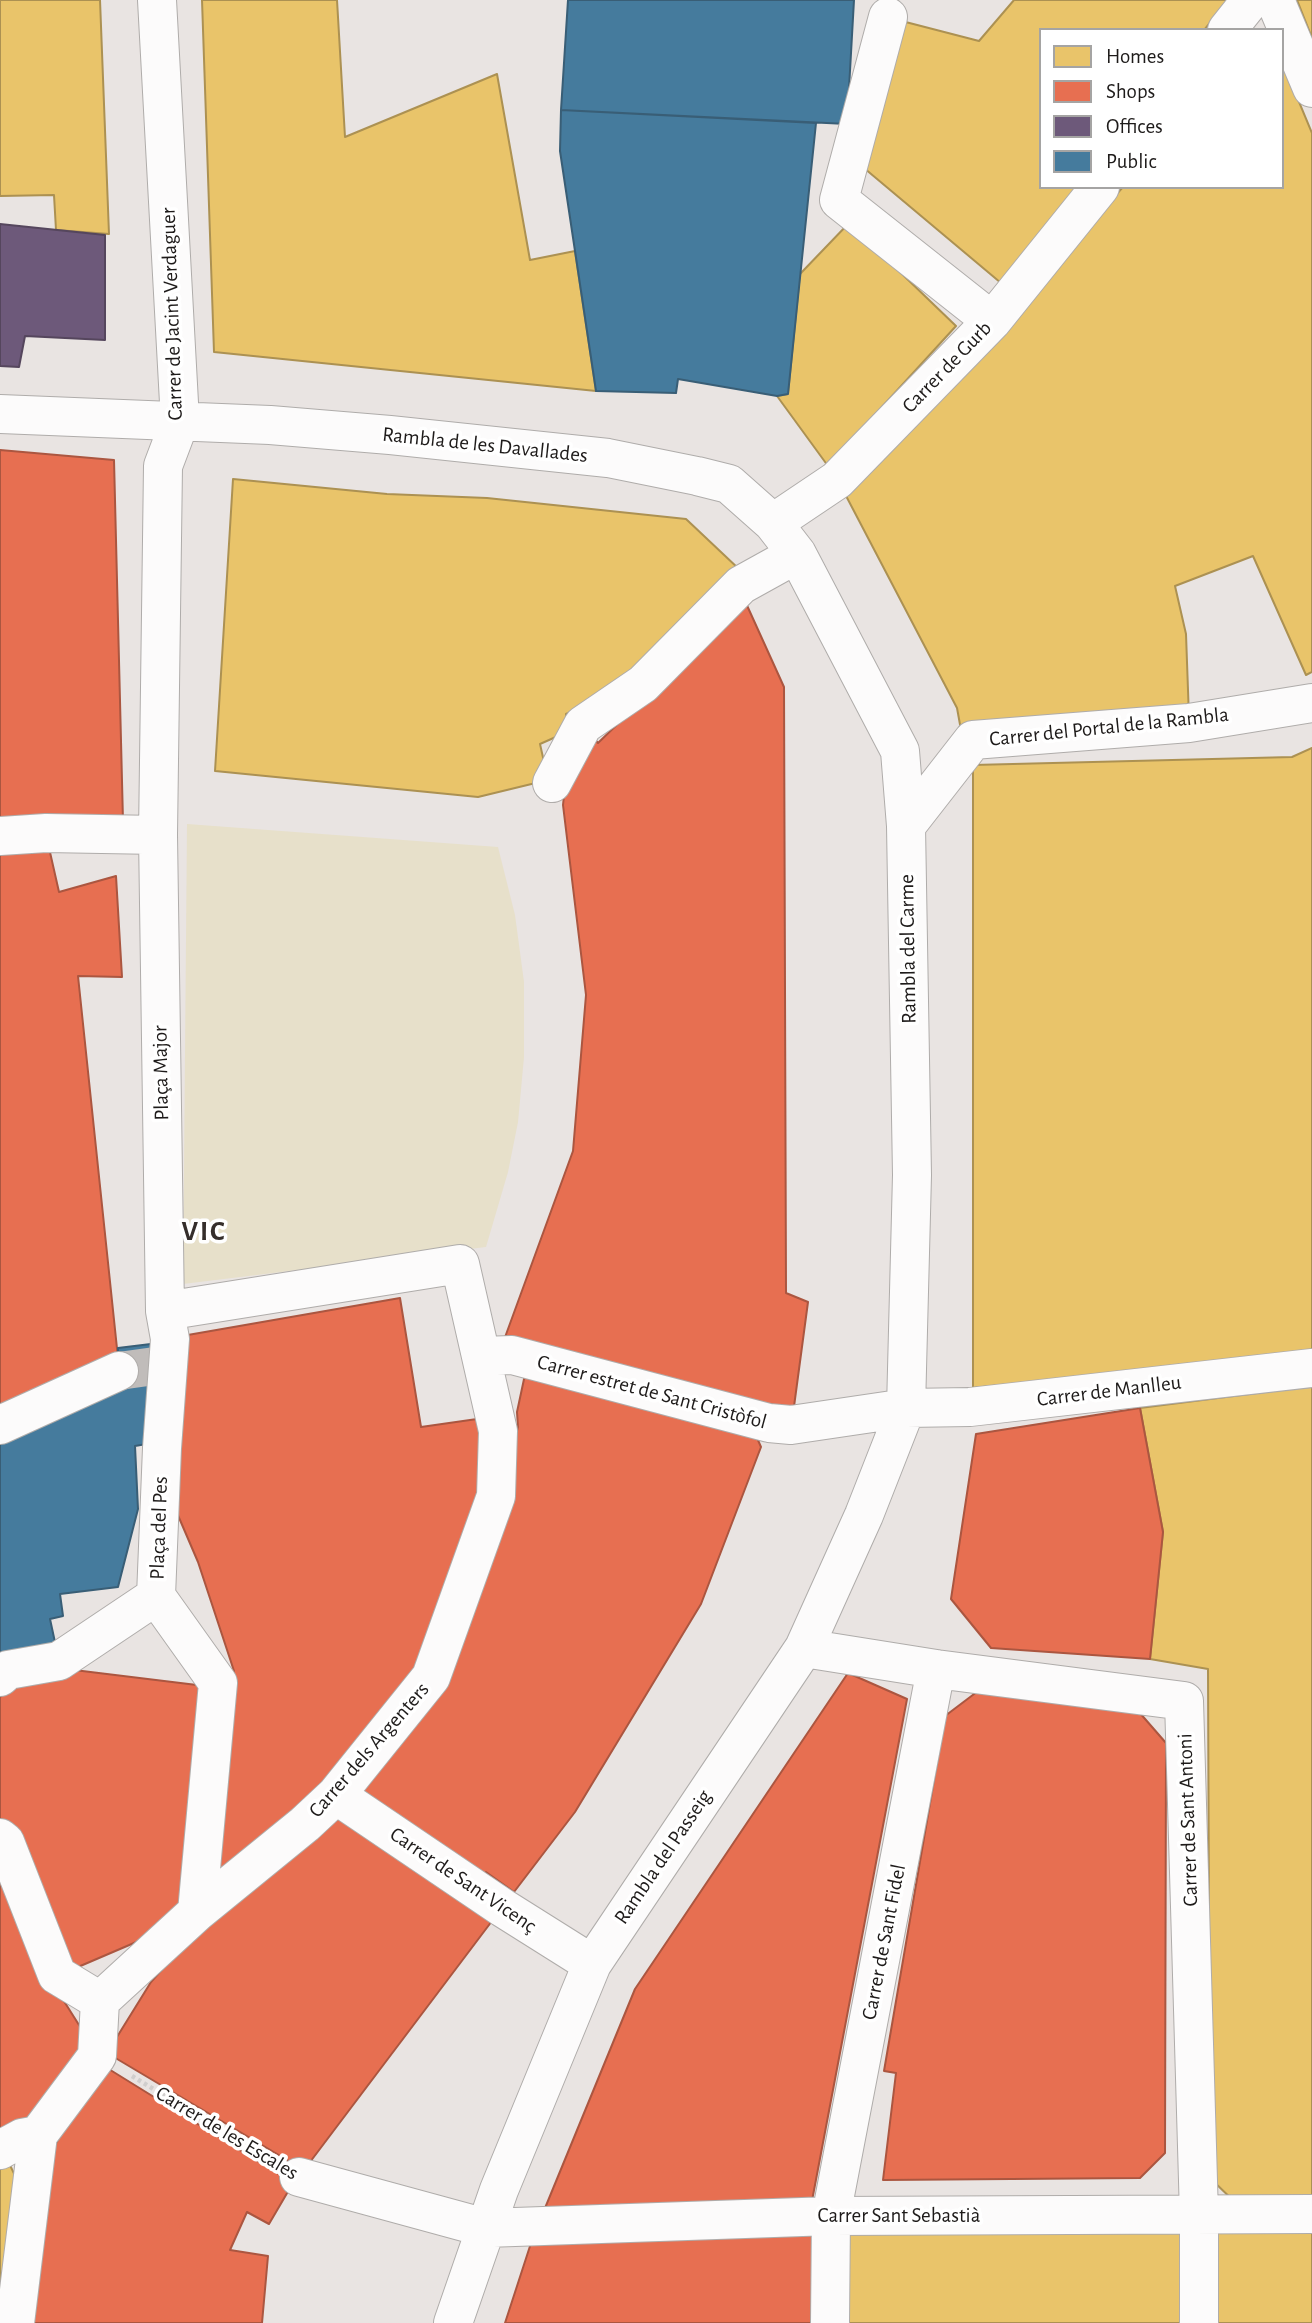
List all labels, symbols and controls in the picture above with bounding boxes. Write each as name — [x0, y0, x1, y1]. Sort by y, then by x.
legend — [1039, 28, 1284, 189]
text: Homes — [1106, 46, 1164, 67]
text: Shops — [1106, 81, 1155, 102]
text: Offices — [1106, 116, 1163, 137]
text: Public — [1106, 151, 1156, 172]
street label: Carrer de Jacint Verdaguer — [156, 207, 188, 421]
street label: Carrer de Gurb — [897, 316, 997, 418]
street label: Rambla de les Davallades — [381, 422, 589, 468]
street label: Carrer del Portal de la Rambla — [988, 702, 1230, 752]
street label: Rambla del Carme — [894, 874, 922, 1024]
street label: Plaça Major — [148, 1025, 174, 1121]
district label: VIC — [182, 1215, 226, 1249]
street label: Carrer estret de Sant Cristòfol — [534, 1349, 770, 1435]
street label: Carrer de Manlleu — [1035, 1370, 1183, 1412]
street label: Plaça del Pes — [145, 1476, 173, 1580]
street label: Carrer dels Argenters — [303, 1677, 435, 1823]
street label: Carrer de Sant Antoni — [1172, 1733, 1204, 1907]
street label: Rambla del Passeig — [609, 1785, 717, 1929]
street label: Carrer de Sant Vicenç — [385, 1822, 541, 1938]
street label: Carrer de Sant Fidel — [857, 1862, 911, 2022]
street label: Carrer de les Escales — [151, 2080, 303, 2186]
street label: Carrer Sant Sebastià — [818, 2203, 980, 2229]

